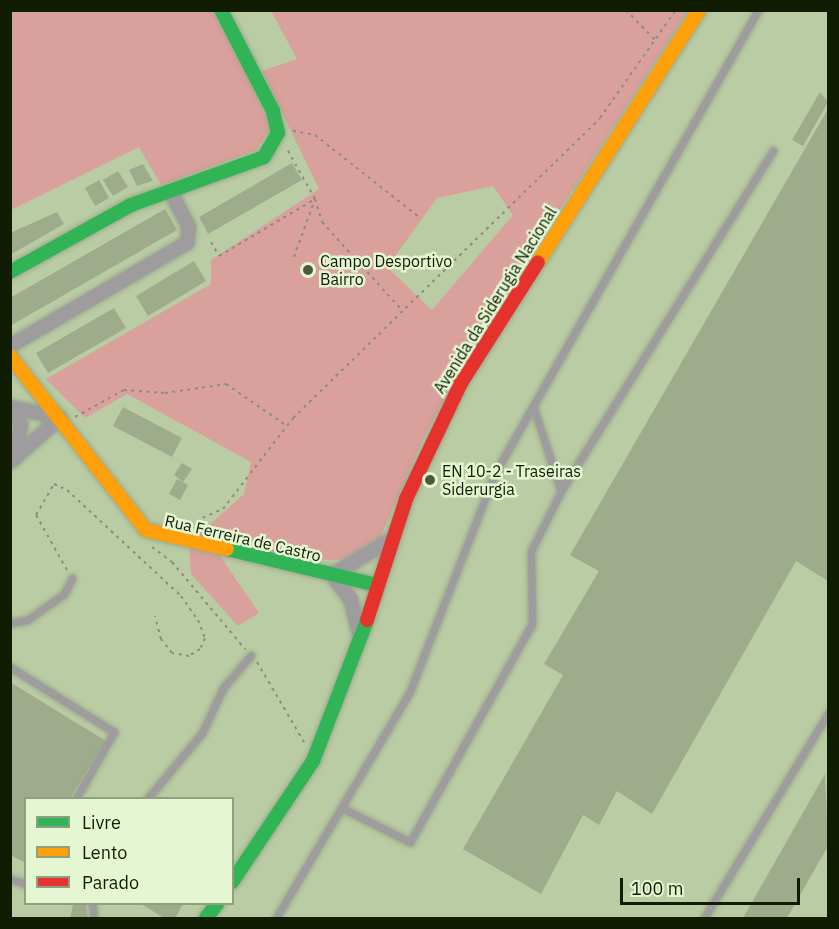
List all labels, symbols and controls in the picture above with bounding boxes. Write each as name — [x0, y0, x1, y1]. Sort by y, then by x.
street label: Avenida da Siderugia Nacional — [429, 203, 561, 397]
place label: Campo Desportivo Bairro — [320, 251, 452, 289]
marker: Campo Desportivo Bairro — [301, 263, 315, 277]
place label: EN 10-2 - Traseiras Siderurgia — [442, 461, 581, 499]
marker: EN 10-2 - Traseiras Siderurgia — [423, 473, 437, 487]
street label: Rua Ferreira de Castro — [163, 511, 323, 565]
legend — [24, 797, 234, 905]
text: Livre — [82, 811, 121, 834]
text: Lento — [82, 841, 127, 864]
scale bar — [623, 866, 803, 904]
text: Parado — [82, 871, 139, 894]
text: 100 m — [631, 877, 683, 900]

